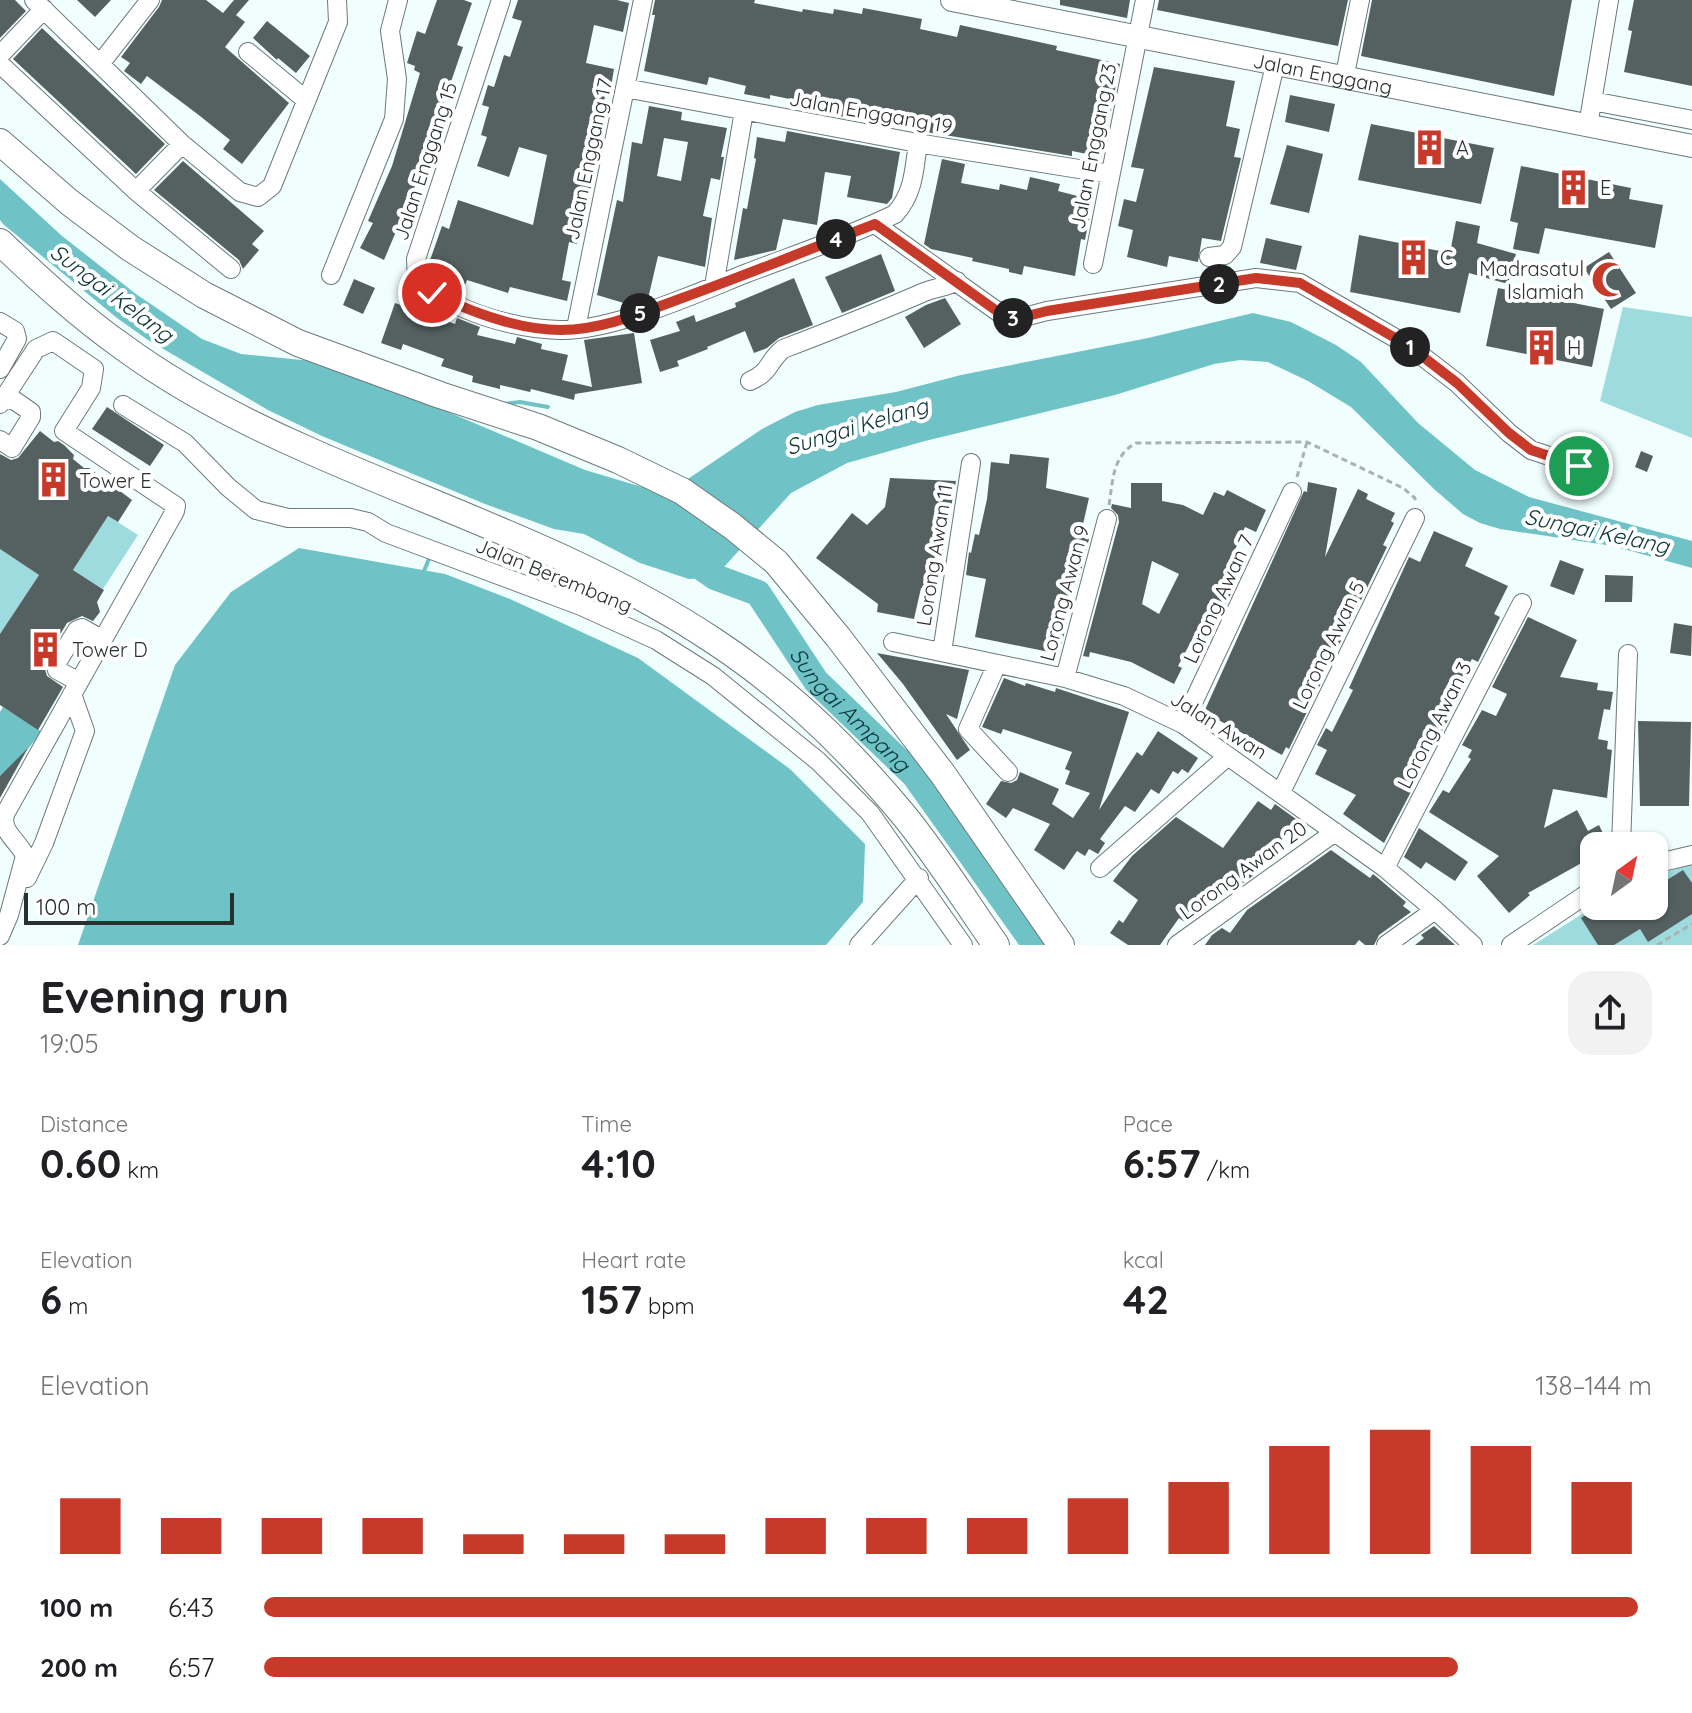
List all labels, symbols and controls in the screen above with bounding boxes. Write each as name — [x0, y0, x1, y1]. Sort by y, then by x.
street label: Jalan Enggang — [1251, 47, 1395, 99]
street label: Jalan Enggang 23 — [1065, 61, 1121, 231]
street label: Jalan Enggang 17 — [559, 76, 617, 242]
street label: Jalan Enggang 15 — [388, 79, 462, 243]
street label: Jalan Enggang 19 — [787, 85, 955, 139]
building icon: A — [1411, 128, 1449, 166]
place label: A — [1456, 135, 1469, 160]
building icon: E — [1555, 168, 1593, 206]
place label: E — [1600, 175, 1611, 200]
pin: 4 — [816, 219, 856, 259]
text: 4 — [830, 225, 842, 253]
water label: Sungai Kelang — [45, 238, 180, 349]
building icon: C — [1395, 238, 1433, 276]
place label: C — [1440, 245, 1453, 270]
place label: Madrasatul Islamiah — [1479, 256, 1584, 304]
pin — [398, 259, 466, 327]
mosque icon: Madrasatul Islamiah — [1591, 261, 1629, 299]
pin: 2 — [1199, 264, 1239, 304]
text: 2 — [1213, 270, 1225, 298]
icon: check — [410, 271, 454, 315]
pin: 5 — [620, 293, 660, 333]
pin: 3 — [993, 298, 1033, 338]
text: 5 — [634, 299, 646, 327]
text: 3 — [1007, 304, 1019, 332]
pin: 1 — [1390, 327, 1430, 367]
building icon: H — [1522, 328, 1560, 366]
text: 1 — [1406, 333, 1414, 361]
place label: H — [1567, 335, 1581, 360]
water label: Sungai Kelang — [783, 391, 933, 461]
pin — [1545, 432, 1613, 500]
icon: arrive — [1557, 444, 1601, 488]
building icon: Tower E — [34, 461, 72, 499]
place label: Tower E — [79, 468, 152, 493]
street label: Lorong Awan 11 — [910, 482, 958, 628]
water label: Sungai Kelang — [1522, 502, 1673, 560]
street label: Lorong Awan 9 — [1034, 522, 1094, 664]
street label: Lorong Awan 7 — [1177, 531, 1259, 667]
street label: Jalan Berembang — [472, 532, 636, 618]
street label: Lorong Awan 5 — [1286, 577, 1370, 713]
building icon: Tower D — [27, 630, 65, 668]
place label: Tower D — [72, 637, 148, 662]
water label: Sungai Ampang — [784, 642, 917, 779]
street label: Lorong Awan 3 — [1391, 657, 1477, 793]
street label: Jalan Awan — [1166, 686, 1272, 764]
street label: Lorong Awan 20 — [1174, 815, 1312, 925]
north arrow — [1580, 832, 1668, 920]
map controls — [1580, 832, 1668, 920]
scale bar — [24, 889, 234, 925]
text: 100 m — [36, 893, 96, 921]
text: Evening run — [40, 969, 289, 1024]
button: share — [1568, 971, 1652, 1055]
text: 19:05 — [40, 1027, 99, 1060]
text: Distance — [40, 1110, 128, 1138]
text: Time — [581, 1110, 632, 1138]
text: Pace — [1123, 1110, 1173, 1138]
text: 0.60 — [40, 1138, 121, 1188]
text: 4:10 — [581, 1138, 656, 1188]
text: 6:57 — [1123, 1138, 1201, 1188]
text: km — [121, 1156, 159, 1184]
text: /km — [1201, 1156, 1250, 1184]
text: Elevation — [40, 1246, 133, 1274]
text: Heart rate — [581, 1246, 686, 1274]
text: kcal — [1123, 1246, 1164, 1274]
text: 6 — [40, 1274, 62, 1324]
text: 157 — [581, 1274, 642, 1324]
text: 42 — [1123, 1274, 1169, 1324]
text: m — [62, 1292, 88, 1320]
text: bpm — [642, 1292, 695, 1320]
text: Elevation — [40, 1369, 150, 1402]
text: 138–144 m — [1535, 1369, 1652, 1402]
text: 100 m — [40, 1591, 113, 1624]
text: 6:43 — [168, 1591, 214, 1624]
text: 200 m — [40, 1651, 118, 1684]
text: 6:57 — [168, 1651, 214, 1684]

